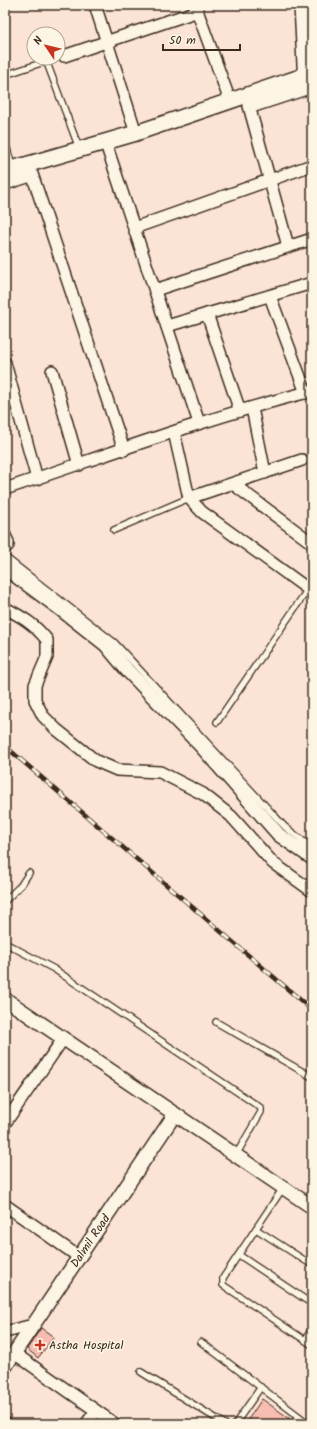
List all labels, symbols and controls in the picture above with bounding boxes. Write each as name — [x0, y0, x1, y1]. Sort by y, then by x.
north arrow — [26, 26, 66, 66]
scale bar — [163, 26, 240, 52]
text: 50 m — [169, 31, 196, 50]
text: N — [29, 33, 48, 49]
street label: Dalmil Road — [66, 1210, 116, 1272]
place label: Astha Hospital — [49, 1336, 123, 1355]
marker: Astha Hospital — [34, 1339, 46, 1351]

